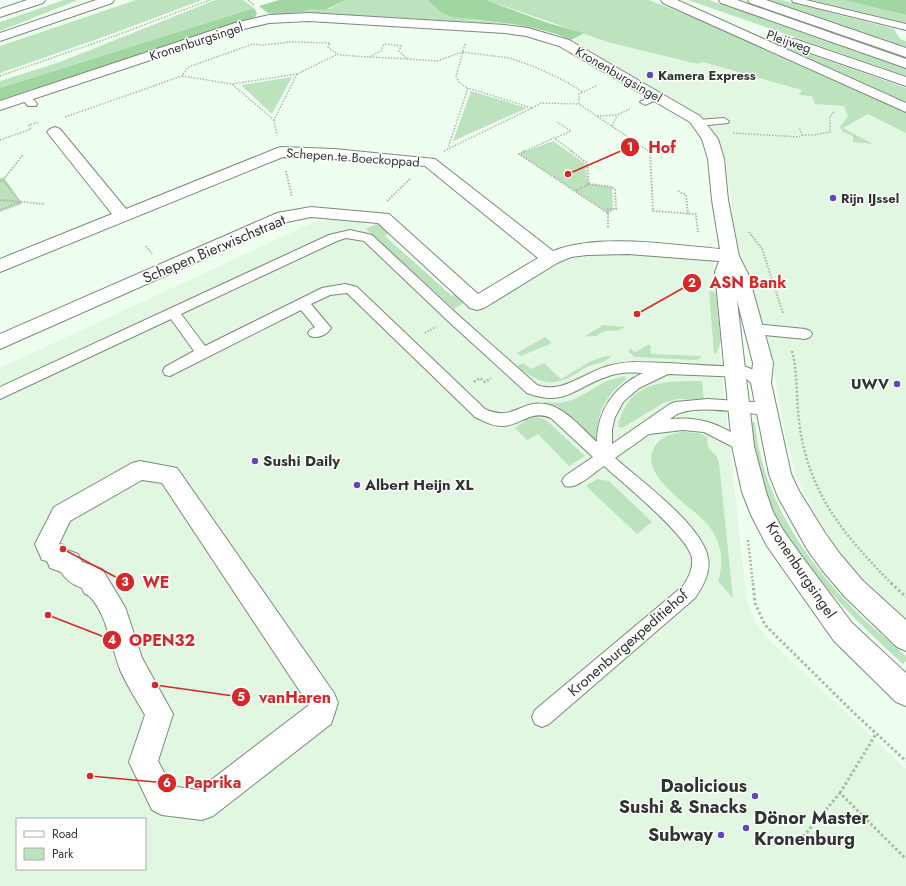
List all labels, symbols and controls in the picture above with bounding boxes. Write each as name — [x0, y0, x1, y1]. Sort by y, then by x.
street label: Kronenburgsingel — [147, 17, 245, 66]
street label: Pleijweg — [764, 25, 814, 58]
street label: Kronenburgsingel — [572, 42, 666, 107]
place label: Kamera Express — [658, 66, 756, 85]
marker: Kamera Express — [645, 70, 655, 80]
callout: Hof — [620, 133, 684, 161]
text: Hof — [648, 136, 677, 159]
text: 1 — [627, 138, 633, 156]
street label: Schepen te Boeckoppad — [286, 143, 420, 172]
place label: Rijn IJssel — [841, 189, 899, 208]
marker: Rijn IJssel — [828, 193, 838, 203]
street label: Schepen Bierwischstraat — [139, 209, 289, 289]
callout: ASN Bank — [682, 269, 795, 297]
text: ASN Bank — [709, 271, 787, 294]
text: 2 — [688, 274, 696, 292]
place label: UWV — [851, 373, 890, 395]
marker: UWV — [892, 379, 902, 389]
place label: Sushi Daily — [263, 450, 340, 472]
marker: Sushi Daily — [250, 456, 260, 466]
place label: Albert Heijn XL — [364, 474, 473, 496]
marker: Albert Heijn XL — [352, 480, 362, 490]
street label: Kronenburgsingel — [760, 517, 842, 623]
callout: WE — [115, 568, 178, 596]
text: WE — [143, 571, 169, 594]
text: 3 — [121, 573, 129, 591]
street label: Kronenburgexpeditiehof — [563, 584, 694, 702]
callout: OPEN32 — [102, 626, 203, 654]
text: OPEN32 — [129, 629, 195, 652]
text: 4 — [108, 631, 116, 649]
callout: vanHaren — [231, 683, 339, 711]
text: vanHaren — [258, 686, 331, 709]
text: 5 — [237, 688, 245, 706]
callout: Paprika — [157, 769, 249, 797]
text: Paprika — [185, 771, 241, 794]
place label: Daolicious Sushi & Snacks — [619, 773, 747, 820]
text: 6 — [163, 774, 171, 792]
marker: Daolicious Sushi & Snacks — [750, 791, 760, 801]
place label: Dönor Master Kronenburg — [754, 805, 870, 852]
legend — [16, 818, 146, 870]
place label: Subway — [648, 822, 714, 848]
marker: Dönor Master Kronenburg — [741, 823, 751, 833]
text: Road — [52, 825, 78, 843]
marker: Subway — [716, 830, 726, 840]
text: Park — [52, 845, 74, 863]

